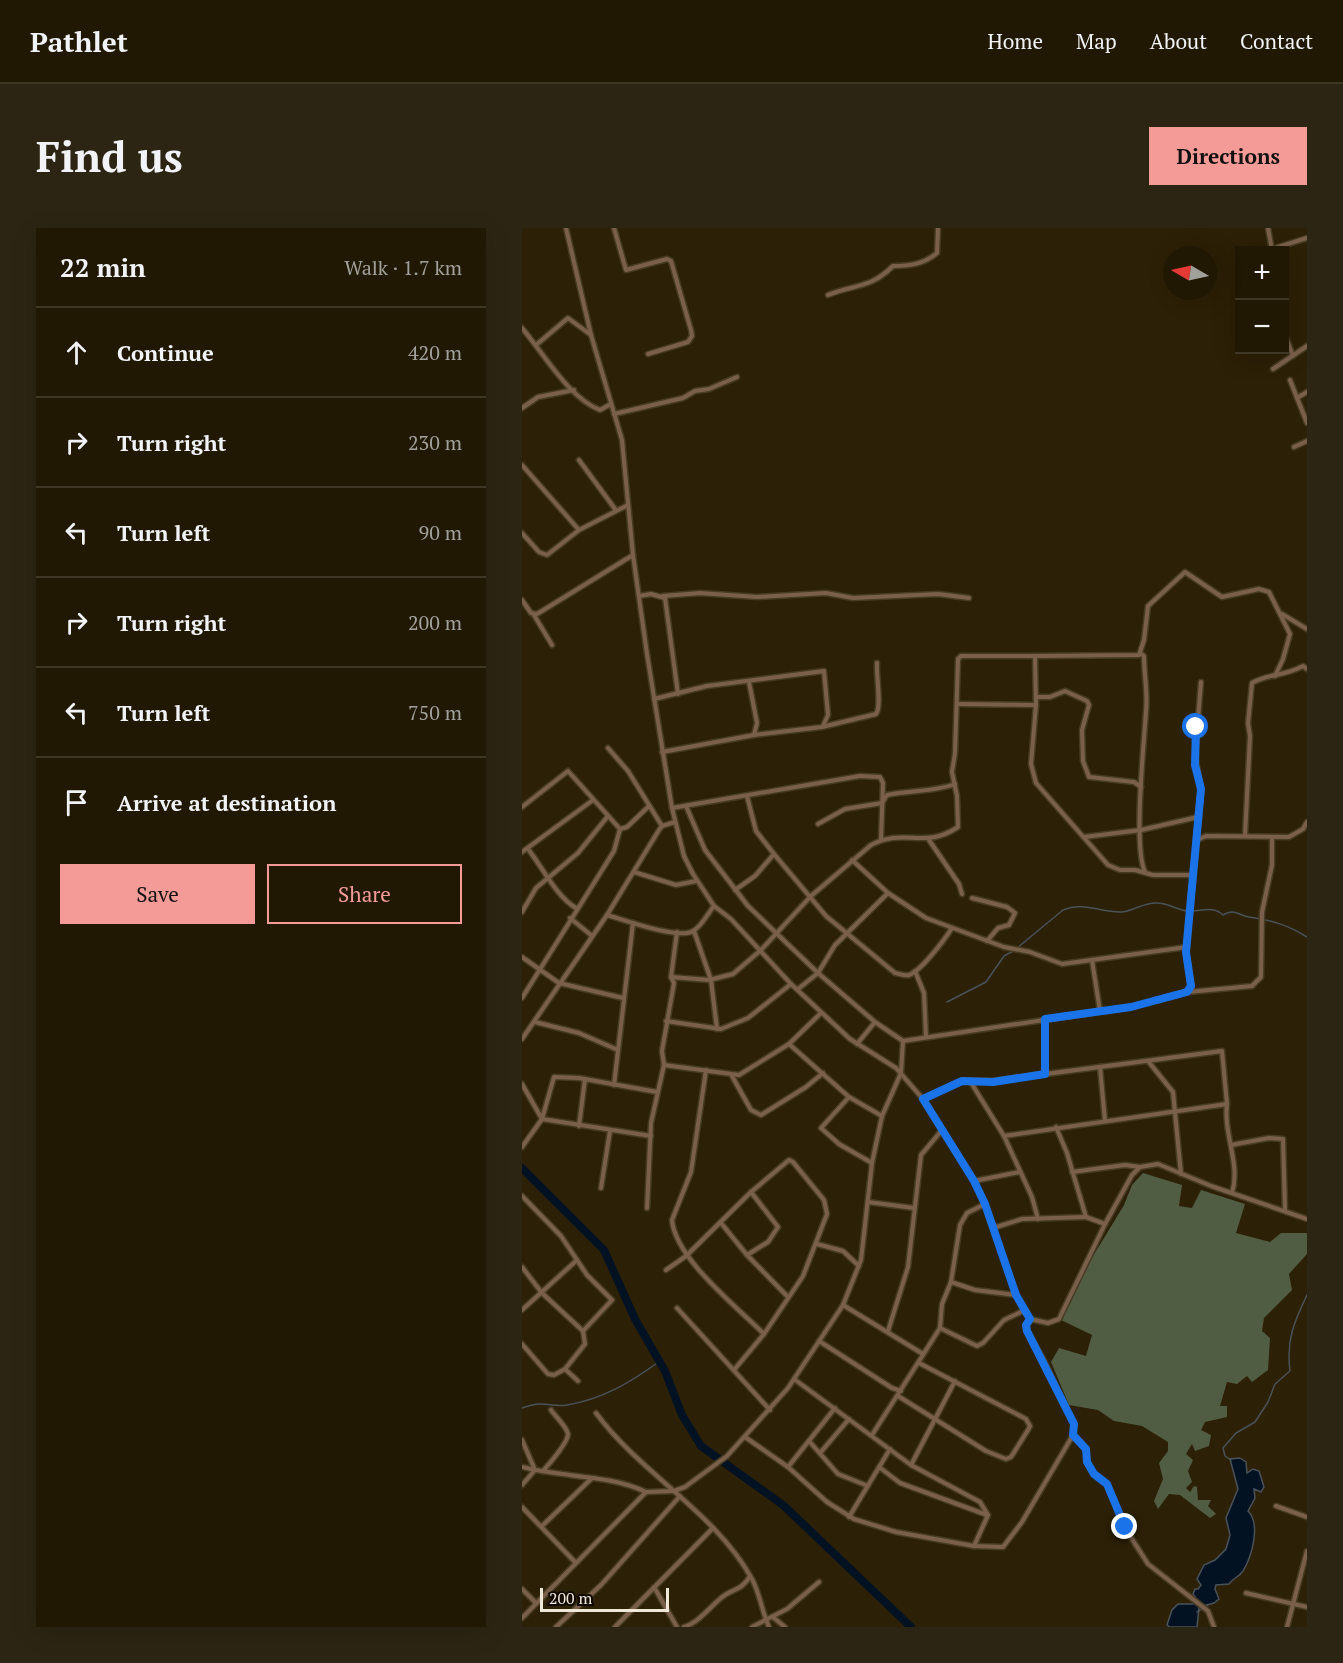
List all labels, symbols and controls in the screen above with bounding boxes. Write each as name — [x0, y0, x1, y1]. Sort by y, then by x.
text: Pathlet — [30, 23, 128, 60]
text: Home — [987, 27, 1043, 55]
text: Map — [1076, 27, 1117, 55]
text: About — [1150, 27, 1207, 55]
text: Contact — [1240, 27, 1313, 55]
button: Directions — [1149, 127, 1307, 185]
text: Find us — [36, 128, 183, 184]
north arrow — [1163, 246, 1217, 300]
map controls — [1235, 246, 1289, 354]
button: + — [1235, 246, 1289, 300]
text: 22 min — [60, 250, 146, 284]
text: Walk · 1.7 km — [344, 254, 462, 281]
button: − — [1235, 300, 1289, 354]
icon: ahead — [60, 336, 93, 369]
text: Continue — [117, 338, 214, 367]
text: 420 m — [408, 339, 462, 366]
icon: right — [60, 426, 93, 459]
text: Turn right — [117, 428, 226, 457]
text: 230 m — [408, 429, 462, 456]
icon: left — [60, 516, 93, 549]
text: Turn left — [117, 518, 210, 547]
text: 90 m — [419, 519, 462, 546]
icon: right — [60, 606, 93, 639]
text: Turn right — [117, 608, 226, 637]
text: 200 m — [408, 609, 462, 636]
icon: left — [60, 696, 93, 729]
text: Turn left — [117, 698, 210, 727]
text: 750 m — [408, 699, 462, 726]
route start — [1182, 713, 1208, 739]
icon: arrive — [60, 786, 93, 819]
text: Arrive at destination — [117, 788, 336, 817]
button: Save — [60, 864, 255, 924]
button: Share — [267, 864, 462, 924]
route end — [1111, 1513, 1137, 1539]
scale bar — [540, 1585, 669, 1612]
text: 200 m — [549, 1587, 592, 1609]

